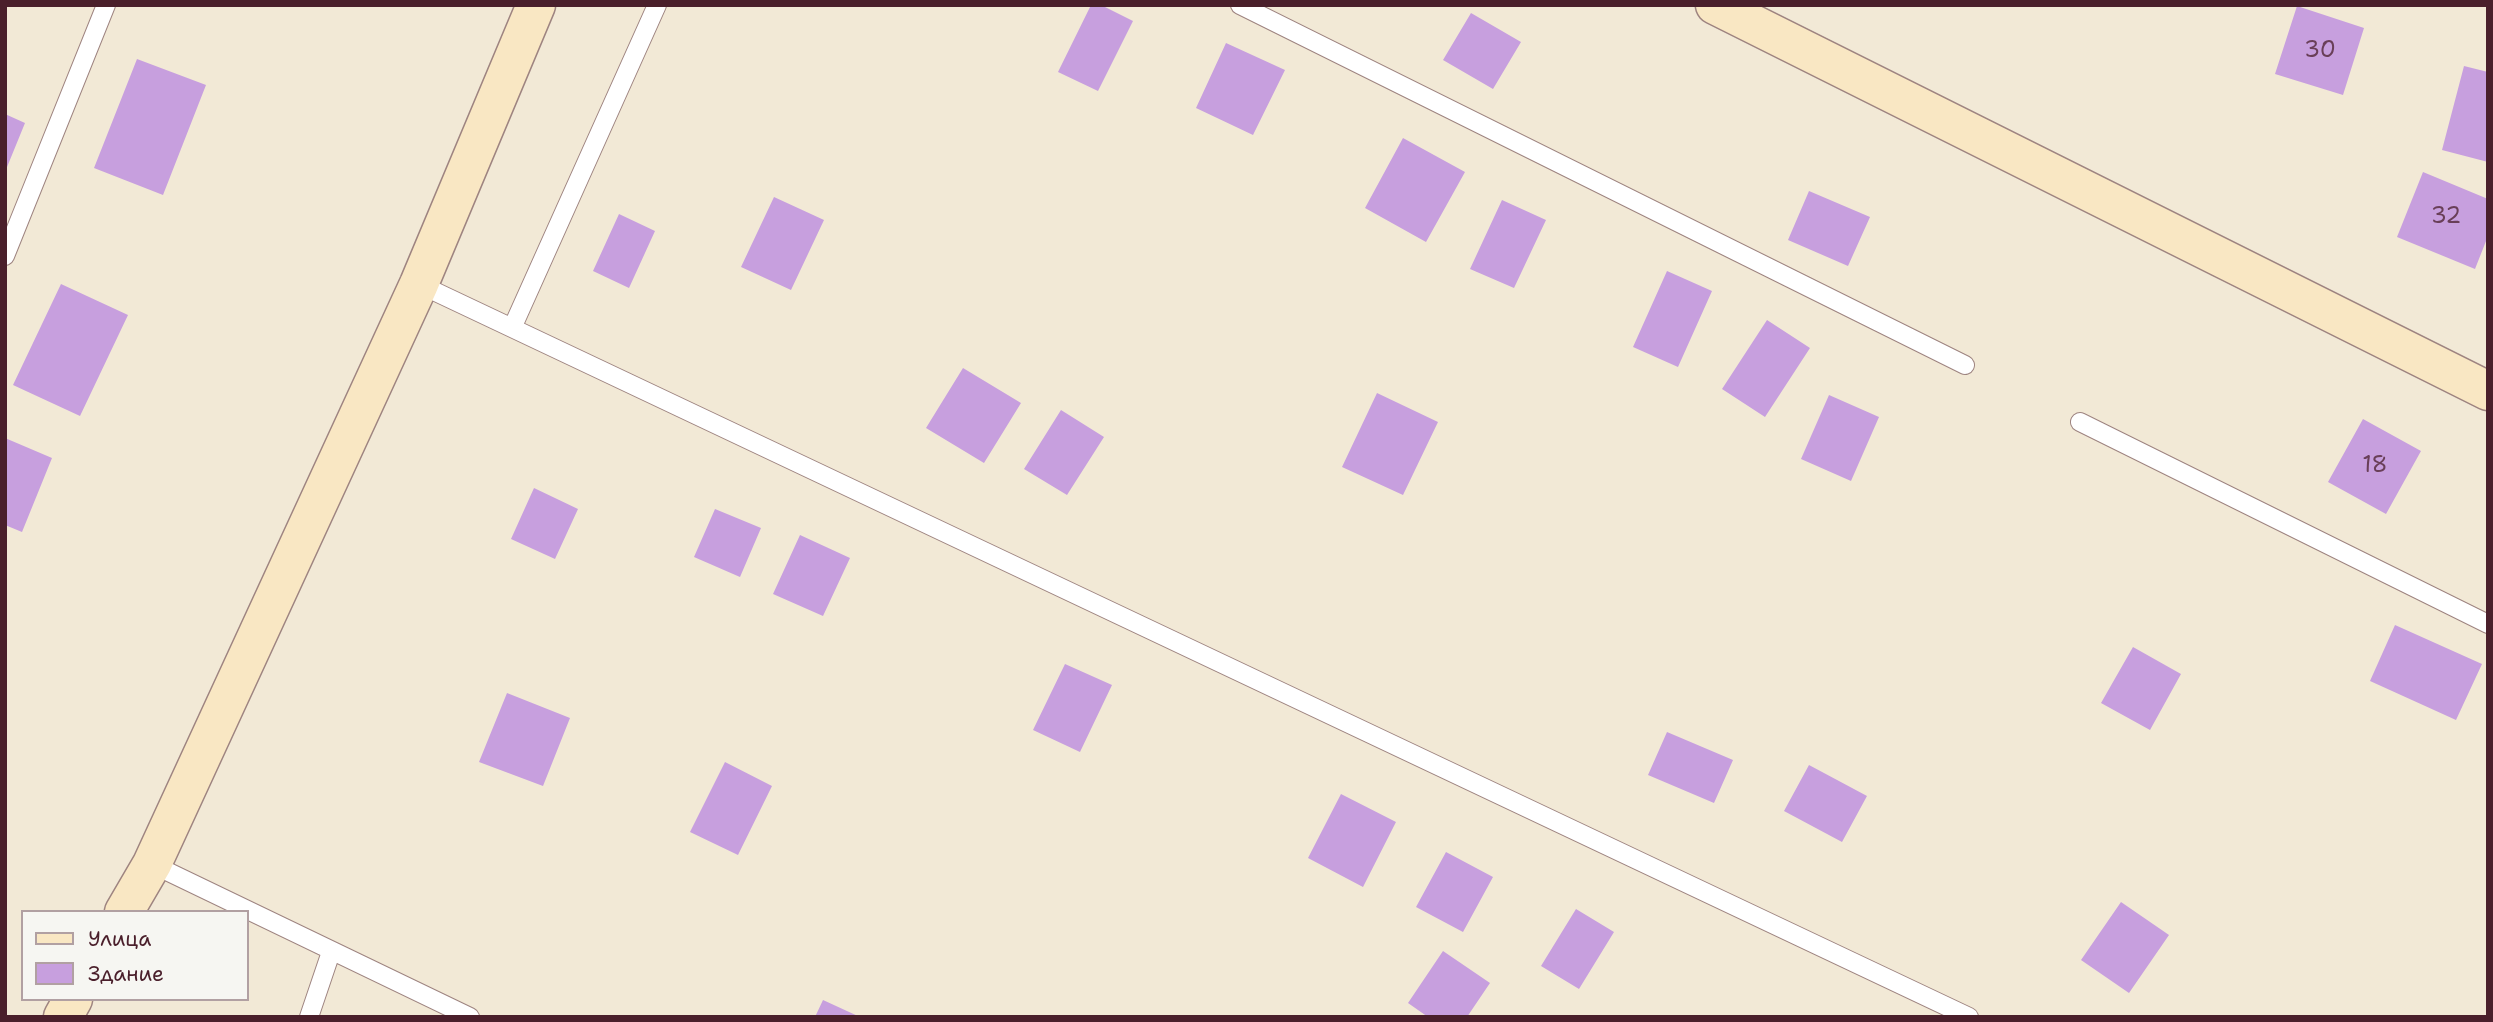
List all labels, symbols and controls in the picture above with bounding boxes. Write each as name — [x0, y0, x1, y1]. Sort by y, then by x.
house number: 30 — [2304, 37, 2336, 65]
house number: 32 — [2431, 203, 2461, 231]
house number: 18 — [2362, 452, 2388, 480]
legend — [21, 910, 248, 1001]
text: Улица — [88, 925, 151, 953]
text: Здание — [88, 960, 164, 988]

